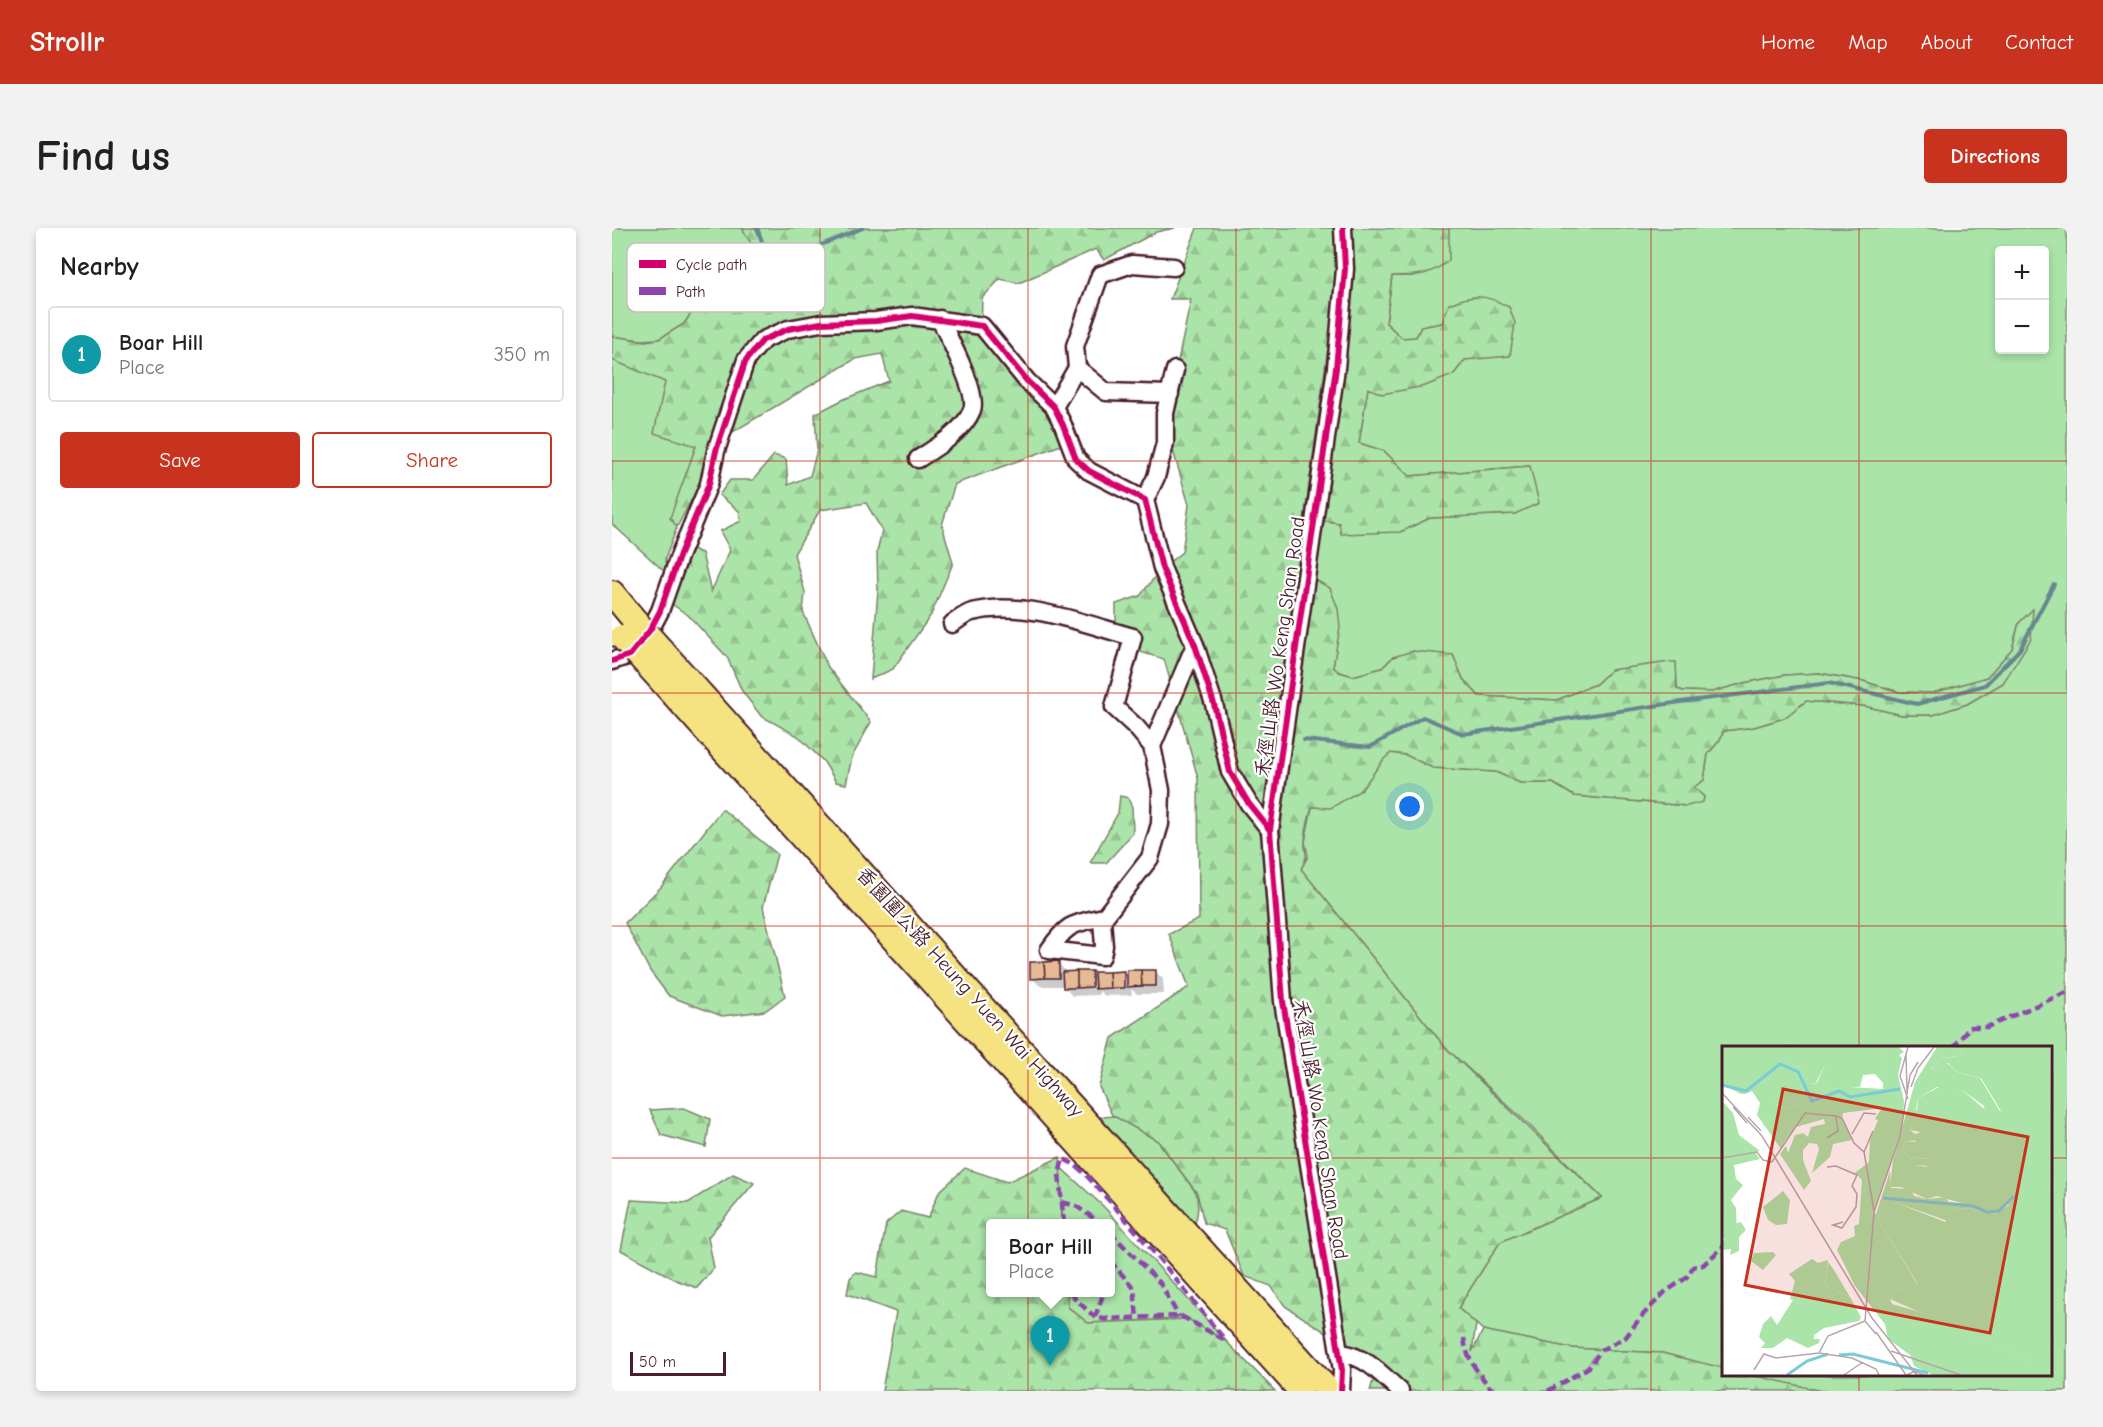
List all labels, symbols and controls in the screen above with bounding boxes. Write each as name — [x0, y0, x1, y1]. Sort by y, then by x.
text: Strollr — [30, 26, 104, 58]
text: Home — [1761, 30, 1815, 54]
text: Map — [1848, 30, 1888, 54]
text: About — [1921, 30, 1972, 54]
text: Contact — [2005, 30, 2073, 54]
button: Directions — [1924, 129, 2067, 183]
text: Find us — [36, 132, 170, 181]
legend — [627, 243, 825, 312]
map controls — [1995, 246, 2049, 354]
button: + — [1995, 246, 2049, 300]
text: Nearby — [60, 252, 139, 282]
text: Cycle path — [676, 256, 747, 274]
text: Path — [676, 283, 706, 301]
button: − — [1995, 300, 2049, 354]
text: Boar Hill — [119, 330, 203, 356]
text: 1 — [78, 343, 85, 366]
text: 350 m — [494, 343, 550, 366]
text: Place — [119, 356, 165, 379]
button: Save — [60, 432, 300, 488]
button: Share — [312, 432, 552, 488]
street label: 禾徑山路 Wo Keng Shan Road — [1250, 515, 1310, 779]
your location — [1395, 792, 1424, 821]
street label: 香園圍公路 Heung Yuen Wai Highway — [852, 862, 1088, 1122]
street label: 禾徑山路 Wo Keng Shan Road — [1289, 997, 1353, 1261]
inset map — [1722, 1046, 2052, 1376]
popup — [986, 1219, 1115, 1297]
text: Boar Hill — [1008, 1234, 1093, 1260]
text: Place — [1008, 1260, 1054, 1283]
pin: 1 — [1030, 1316, 1070, 1366]
scale bar — [630, 1349, 726, 1376]
text: 50 m — [639, 1353, 676, 1371]

